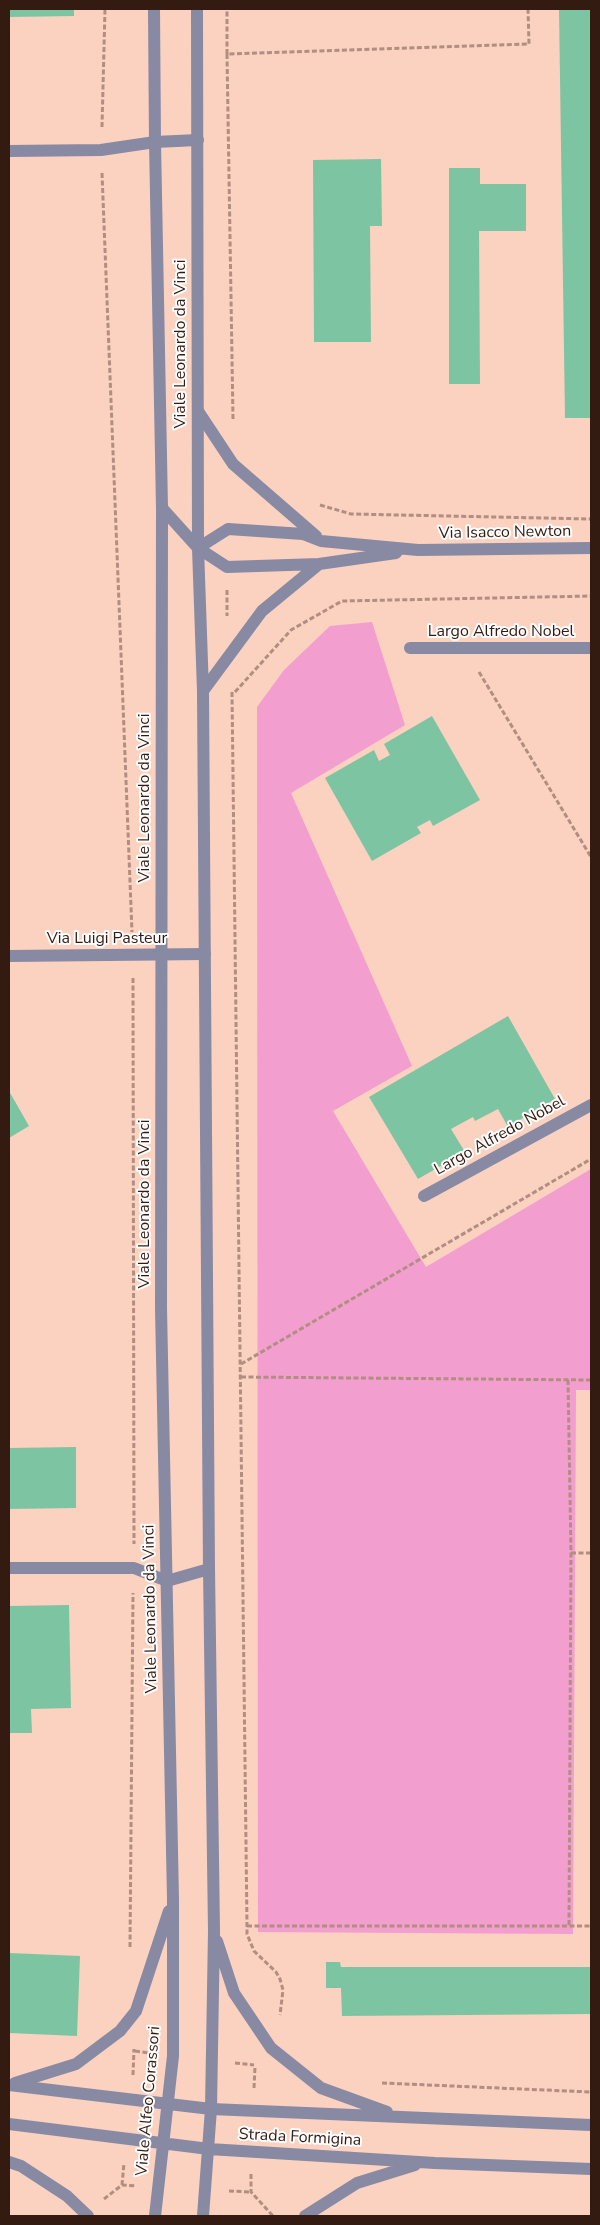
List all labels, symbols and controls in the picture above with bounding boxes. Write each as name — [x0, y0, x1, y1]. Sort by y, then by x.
street label: Viale Leonardo da Vinci — [171, 260, 191, 428]
street label: Via Isacco Newton — [439, 522, 571, 544]
street label: Largo Alfredo Nobel — [428, 622, 574, 642]
street label: Viale Leonardo da Vinci — [135, 714, 155, 882]
street label: Via Luigi Pasteur — [47, 929, 167, 949]
street label: Largo Alfredo Nobel — [431, 1092, 569, 1180]
street label: Viale Leonardo da Vinci — [135, 1120, 155, 1288]
street label: Viale Leonardo da Vinci — [140, 1524, 162, 1694]
street label: Viale Alfeo Corassori — [133, 2025, 165, 2177]
street label: Strada Formigina — [238, 2125, 362, 2151]

